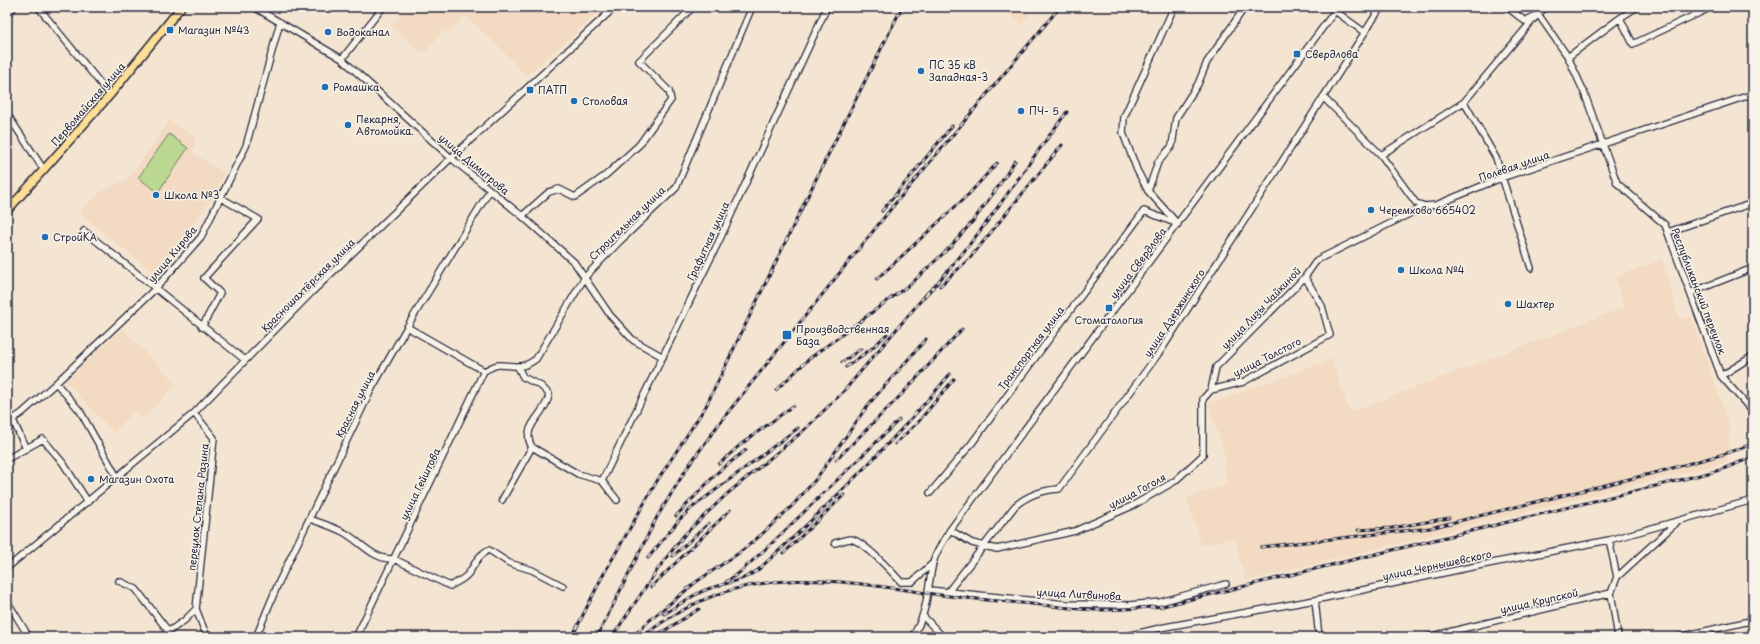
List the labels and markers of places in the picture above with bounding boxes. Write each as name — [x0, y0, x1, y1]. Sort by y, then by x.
place label: Магазин №43 — [178, 22, 250, 37]
place label: Водоканал — [336, 24, 390, 39]
marker: Магазин №43 — [165, 25, 175, 35]
marker: Водоканал — [323, 27, 333, 37]
place label: Свердлова — [1305, 46, 1359, 61]
marker: Свердлова — [1292, 49, 1302, 59]
place label: ПС 35 кВ Западная-3 — [929, 57, 988, 84]
marker: ПС 35 кВ Западная-3 — [916, 66, 926, 76]
place label: Ромашка — [333, 79, 380, 94]
marker: Ромашка — [320, 82, 330, 92]
place label: ПАТП — [538, 82, 567, 97]
marker: ПАТП — [525, 85, 535, 95]
place label: Столовая — [582, 93, 628, 108]
marker: Столовая — [569, 96, 579, 106]
place label: ПЧ- 5 — [1029, 103, 1059, 118]
marker: ПЧ- 5 — [1016, 106, 1026, 116]
place label: Пекарня, Автомойка. — [356, 111, 414, 138]
marker: Пекарня, Автомойка. — [343, 120, 353, 130]
place label: Школа №3 — [164, 187, 219, 202]
marker: Школа №3 — [151, 190, 161, 200]
place label: Черемхово 665402 — [1379, 202, 1476, 217]
marker: Черемхово 665402 — [1366, 205, 1376, 215]
place label: СтройКА — [53, 229, 97, 244]
marker: СтройКА — [40, 232, 50, 242]
place label: Школа №4 — [1409, 262, 1465, 277]
marker: Школа №4 — [1396, 265, 1406, 275]
place label: Шахтер — [1516, 296, 1554, 311]
marker: Шахтер — [1503, 299, 1513, 309]
marker: Стоматология — [1104, 303, 1114, 313]
place label: Стоматология — [1075, 312, 1143, 327]
place label: Производственная База — [796, 321, 889, 348]
marker: Производственная База — [781, 329, 793, 341]
place label: Магазин Охота — [99, 471, 175, 486]
marker: Магазин Охота — [86, 474, 96, 484]

